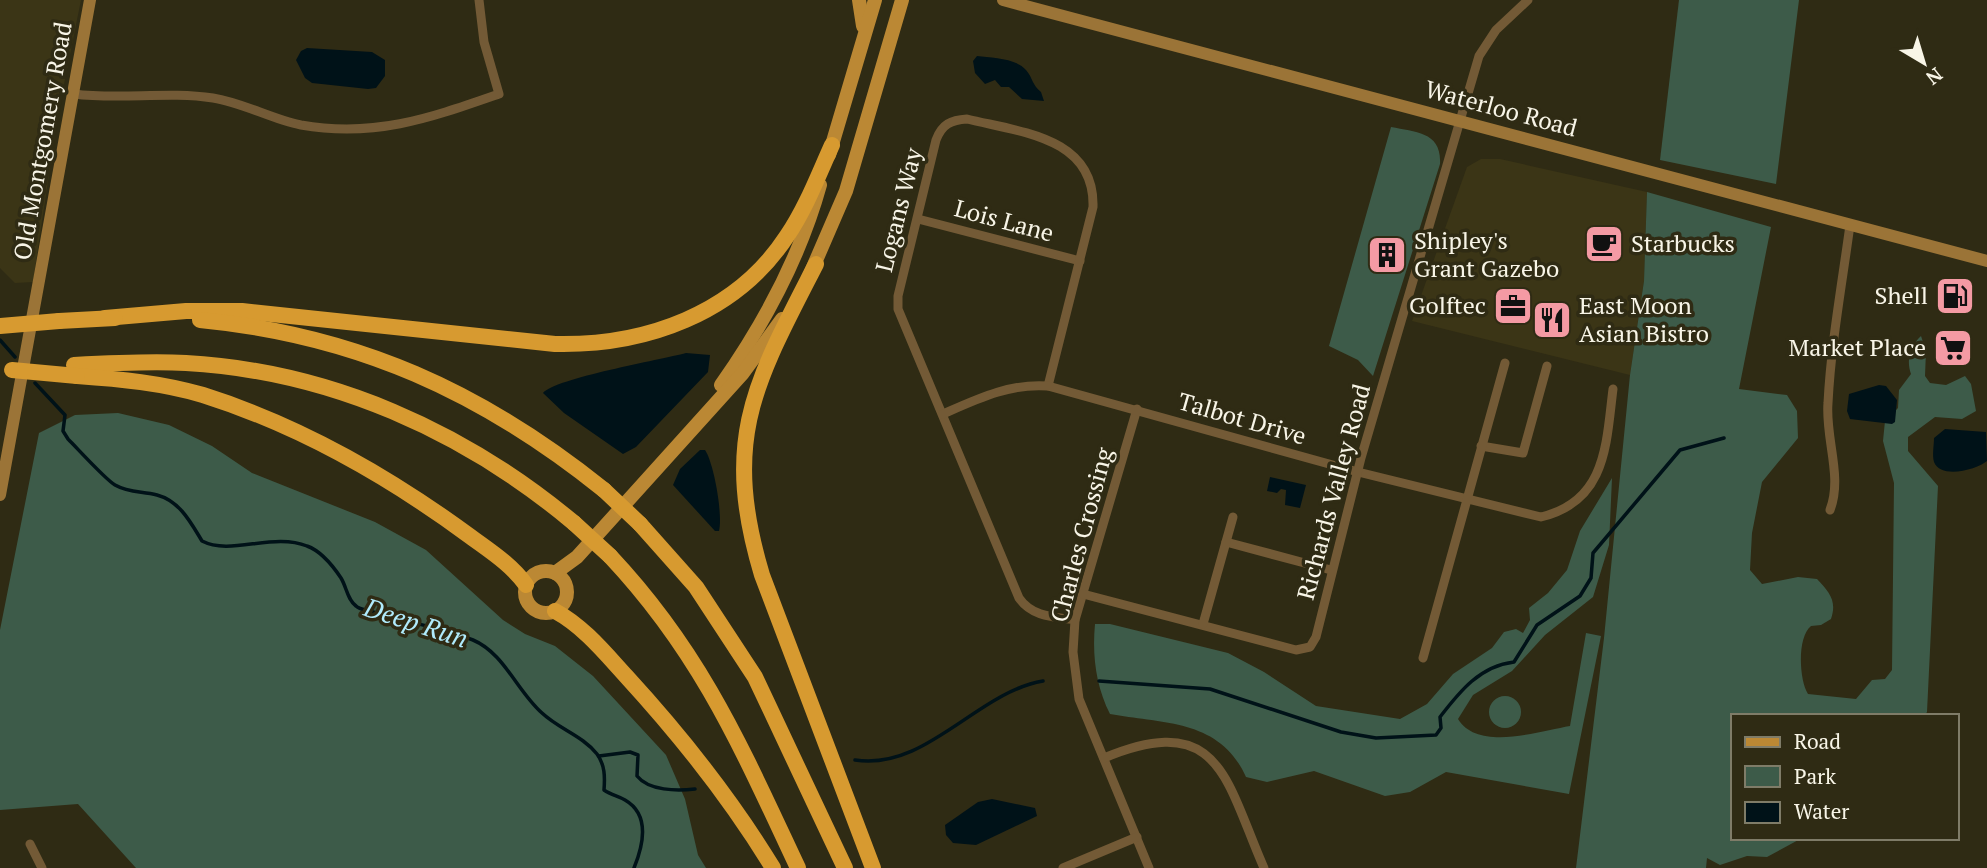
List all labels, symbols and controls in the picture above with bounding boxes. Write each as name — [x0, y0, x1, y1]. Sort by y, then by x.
street label: Old Montgomery Road — [5, 19, 79, 262]
north arrow — [1889, 28, 1959, 98]
text: N — [1921, 63, 1948, 91]
street label: Waterloo Road — [1422, 72, 1581, 144]
street label: Logans Way — [867, 144, 929, 275]
street label: Lois Lane — [951, 191, 1057, 249]
cafe icon: Starbucks — [1583, 223, 1625, 265]
place label: Shipley's Grant Gazebo — [1414, 224, 1559, 284]
place label: Starbucks — [1631, 227, 1735, 259]
building icon: Shipley's Grant Gazebo — [1366, 234, 1408, 276]
fuel station icon: Shell — [1934, 275, 1976, 317]
place label: Shell — [1875, 279, 1928, 311]
office icon: Golftec — [1492, 285, 1534, 327]
place label: Golftec — [1409, 289, 1486, 321]
place label: East Moon Asian Bistro — [1579, 289, 1709, 349]
restaurant icon: East Moon Asian Bistro — [1531, 299, 1573, 341]
supermarket icon: Market Place — [1932, 327, 1974, 369]
place label: Market Place — [1788, 331, 1926, 363]
street label: Richards Valley Road — [1289, 380, 1377, 603]
street label: Talbot Drive — [1175, 385, 1310, 452]
street label: Charles Crossing — [1042, 444, 1120, 625]
water label: Deep Run — [359, 589, 472, 655]
legend — [1731, 714, 1959, 840]
text: Road — [1794, 727, 1841, 755]
text: Park — [1794, 762, 1836, 790]
text: Water — [1794, 797, 1849, 825]

